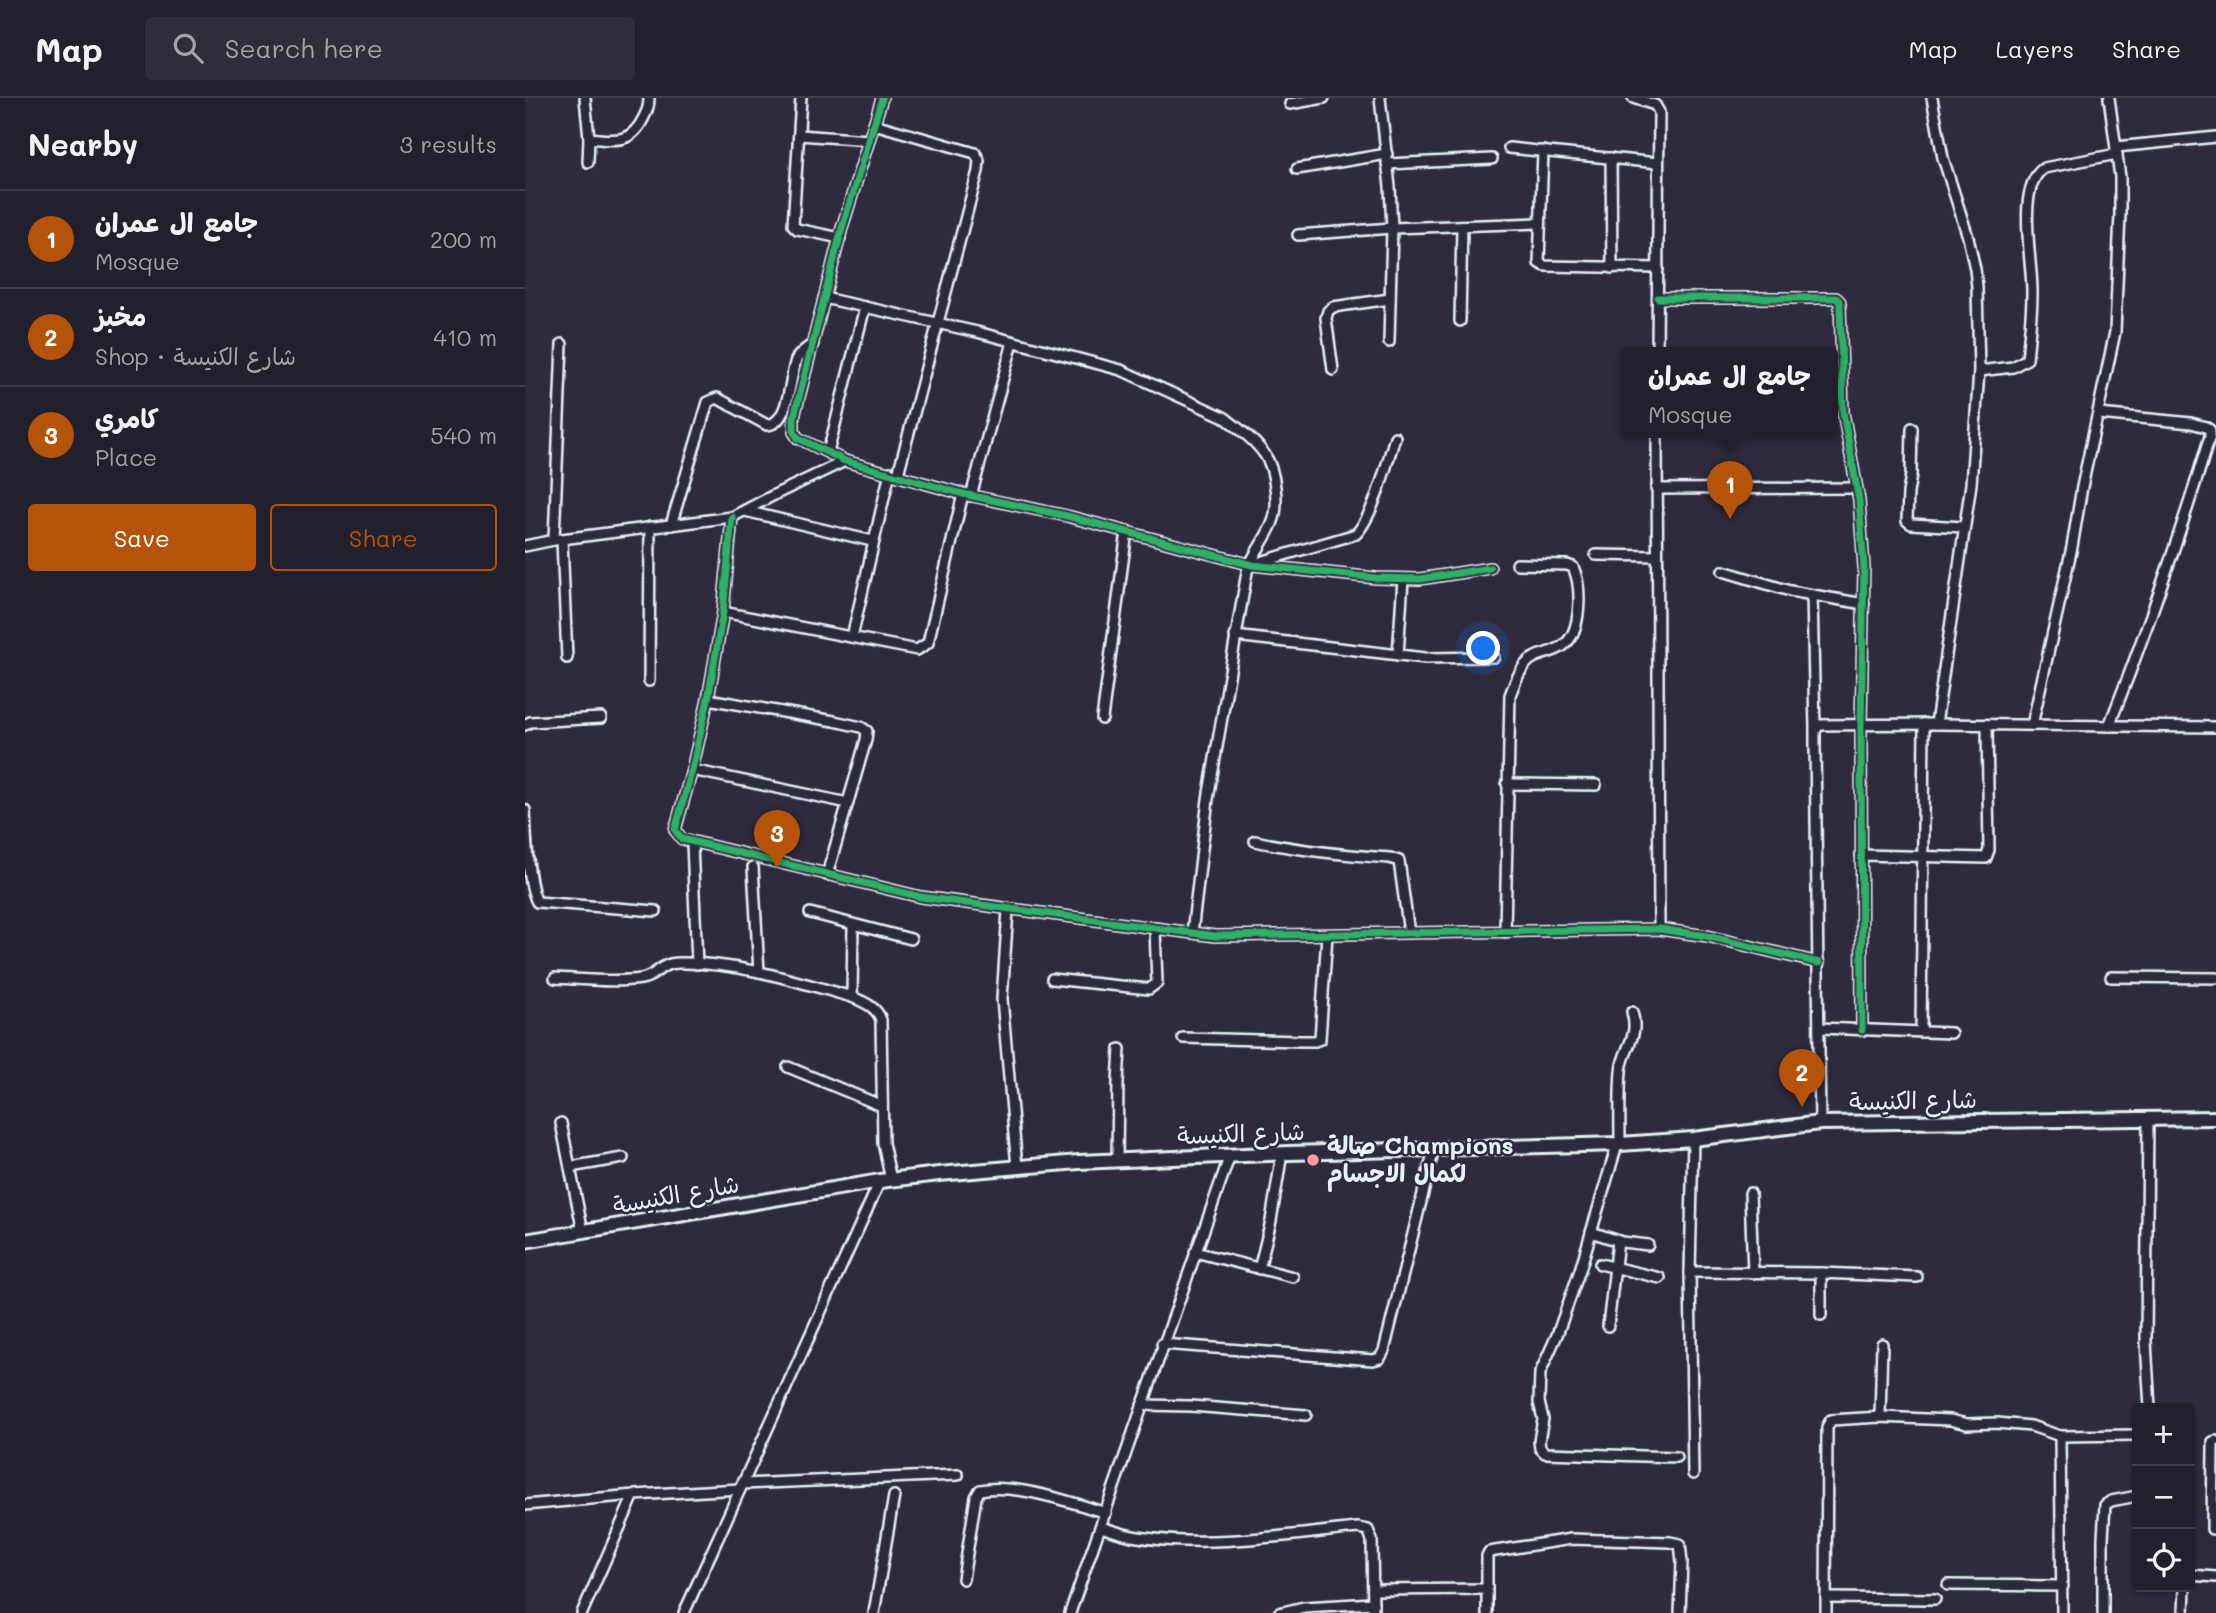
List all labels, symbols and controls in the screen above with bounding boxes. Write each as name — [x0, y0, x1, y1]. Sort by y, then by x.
search box — [145, 17, 635, 80]
text: Map — [35, 27, 103, 70]
icon: search — [169, 29, 207, 67]
text: Search here — [225, 31, 383, 65]
text: Map — [1909, 33, 1957, 64]
text: Layers — [1995, 33, 2074, 64]
text: Share — [2112, 33, 2181, 64]
text: Nearby — [28, 124, 138, 164]
text: 3 results — [400, 129, 497, 159]
text: جامع ال عمران — [95, 205, 258, 239]
text: 1 — [46, 224, 56, 254]
text: 200 m — [430, 224, 497, 254]
text: Mosque — [95, 246, 180, 276]
text: مخبز — [95, 299, 146, 333]
text: 2 — [45, 322, 57, 352]
text: 410 m — [433, 322, 497, 352]
text: Shop · شارع الكنيسة — [95, 341, 296, 371]
popup — [1621, 347, 1838, 438]
text: جامع ال عمران — [1648, 358, 1811, 392]
text: Mosque — [1648, 399, 1733, 429]
text: كامري — [95, 401, 159, 435]
text: 3 — [44, 420, 58, 450]
text: 540 m — [430, 420, 497, 450]
text: Place — [95, 442, 157, 472]
pin: 1 — [1707, 461, 1753, 519]
button: Save — [28, 504, 256, 571]
button: Share — [270, 504, 497, 571]
your location — [1466, 631, 1500, 665]
pin: 3 — [754, 810, 800, 868]
pin: 2 — [1779, 1049, 1825, 1107]
street label: شارع الكنيسة — [1849, 1083, 1977, 1119]
street label: شارع الكنيسة — [1177, 1115, 1305, 1153]
place label: صالة Champions لكمال الاجسام — [1327, 1129, 1514, 1192]
marker: صالة Champions لكمال الاجسام — [1305, 1152, 1321, 1168]
street label: شارع الكنيسة — [610, 1167, 742, 1223]
map controls — [2132, 1403, 2195, 1592]
button: + — [2132, 1403, 2195, 1466]
button: − — [2132, 1466, 2195, 1529]
button: locate — [2132, 1529, 2195, 1592]

